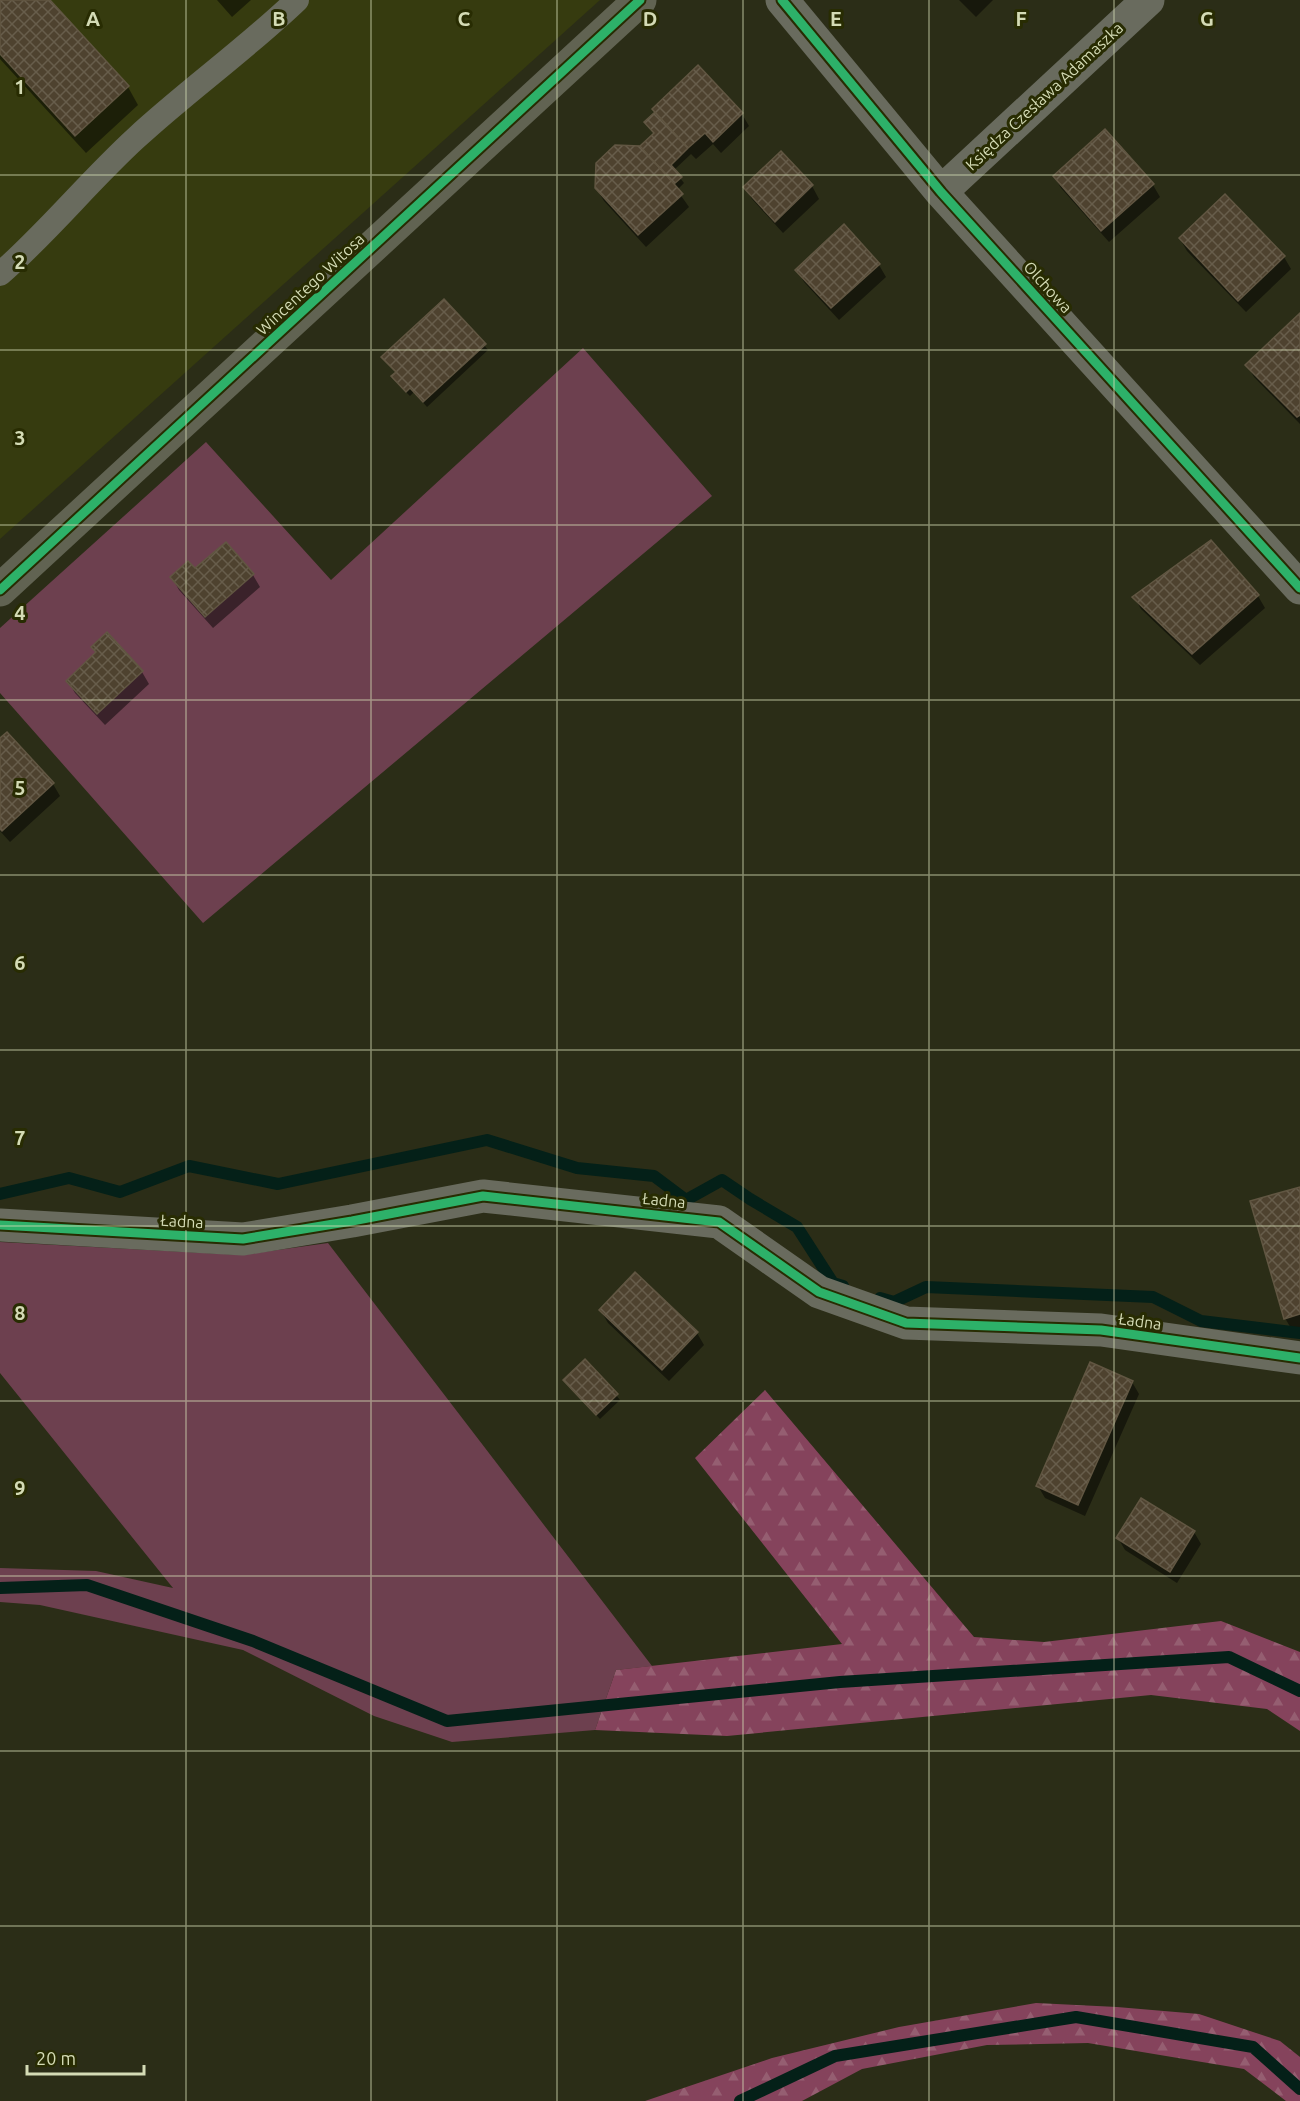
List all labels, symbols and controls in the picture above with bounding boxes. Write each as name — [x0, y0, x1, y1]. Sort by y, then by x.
text: A — [86, 7, 100, 30]
text: B — [272, 7, 286, 30]
text: C — [458, 7, 471, 30]
text: D — [643, 7, 657, 30]
text: E — [830, 7, 842, 30]
text: F — [1015, 7, 1027, 30]
text: G — [1200, 7, 1214, 30]
street label: Księdza Czesława Adamaszka — [962, 18, 1126, 174]
text: 1 — [14, 75, 26, 98]
street label: Wincentego Witosa — [252, 229, 368, 339]
text: 2 — [14, 250, 26, 273]
street label: Olchowa — [1020, 258, 1076, 316]
text: 3 — [14, 426, 26, 449]
text: 4 — [14, 601, 26, 624]
text: 5 — [14, 776, 26, 799]
text: 6 — [14, 951, 26, 974]
text: 7 — [14, 1126, 26, 1149]
street label: Ładna — [641, 1189, 687, 1211]
street label: Ładna — [160, 1211, 204, 1231]
text: 8 — [14, 1301, 26, 1324]
street label: Ładna — [1117, 1309, 1163, 1333]
text: 9 — [14, 1476, 26, 1499]
scale bar — [27, 2038, 144, 2076]
text: 20 m — [36, 2048, 76, 2068]

